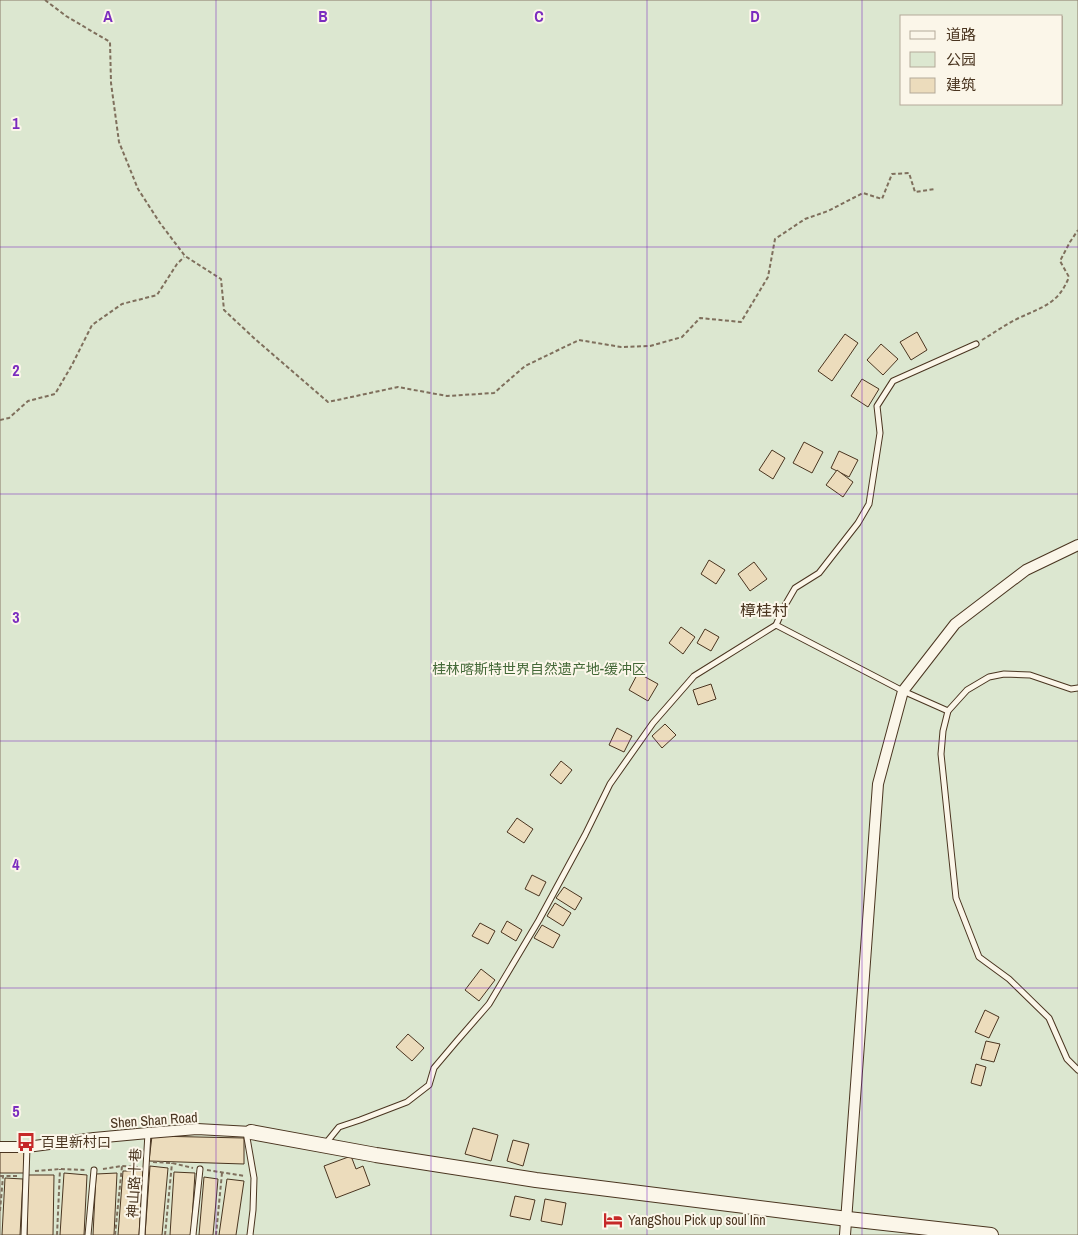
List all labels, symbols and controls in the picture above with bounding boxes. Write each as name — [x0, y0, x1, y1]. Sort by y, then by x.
text: A — [103, 5, 113, 27]
text: B — [318, 5, 328, 27]
text: C — [534, 5, 544, 27]
text: D — [750, 5, 760, 27]
legend — [900, 15, 1063, 105]
text: 道路 — [946, 24, 976, 45]
text: 公园 — [946, 49, 976, 70]
text: 建筑 — [946, 74, 976, 95]
text: 1 — [12, 112, 20, 134]
text: 2 — [12, 359, 20, 381]
district label: 樟桂村 — [740, 599, 788, 621]
text: 3 — [12, 606, 20, 628]
park label: 桂林喀斯特世界自然遗产地-缓冲区 — [432, 660, 646, 678]
text: 4 — [12, 853, 20, 875]
text: 5 — [12, 1100, 20, 1122]
street label: Shen Shan Road — [110, 1108, 198, 1132]
bus stop icon: 百里新村口 — [15, 1131, 37, 1153]
place label: 百里新村口 — [41, 1133, 111, 1151]
street label: 神山路十巷 — [123, 1148, 145, 1218]
hotel icon: YangShou Pick up soul Inn — [602, 1209, 624, 1231]
place label: YangShou Pick up soul Inn — [628, 1211, 766, 1229]

